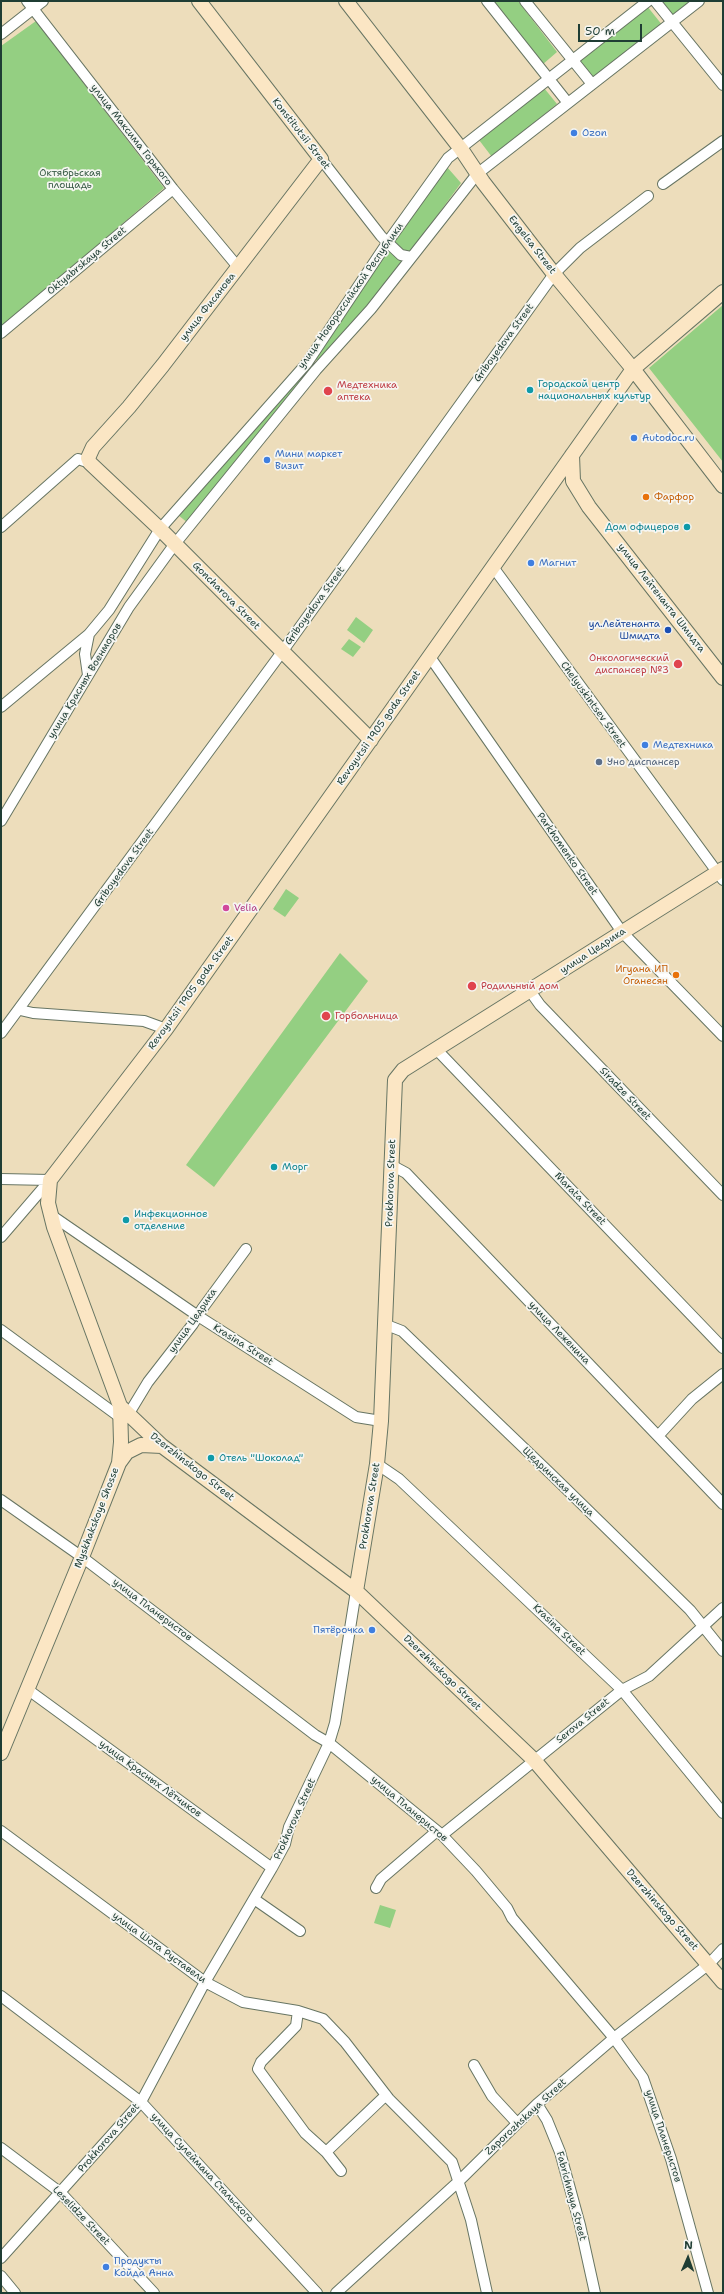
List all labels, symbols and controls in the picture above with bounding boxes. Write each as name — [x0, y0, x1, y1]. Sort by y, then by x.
scale bar — [580, 16, 644, 42]
text: 50 m — [585, 23, 615, 39]
street label: улица Максима Горького — [88, 82, 174, 188]
street label: Konstitutsii Street — [269, 96, 333, 172]
place label: Ozon — [582, 127, 607, 139]
marker: Ozon — [569, 128, 579, 138]
park label: Октябрьская площадь — [39, 167, 101, 190]
street label: Engelsa Street — [506, 214, 558, 276]
street label: улица Новороссийской Республики — [296, 221, 406, 371]
street label: Oktyabrskaya Street — [45, 224, 129, 298]
street label: улица Фисанова — [178, 270, 238, 344]
street label: Griboyedova Street — [471, 301, 537, 385]
place label: Городской центр национальных культур — [538, 378, 651, 402]
place label: Медтехника аптека — [337, 379, 397, 402]
marker: Медтехника аптека — [322, 385, 334, 397]
marker: Городской центр национальных культур — [525, 385, 535, 395]
place label: Autodoc.ru — [642, 432, 694, 444]
marker: Autodoc.ru — [629, 433, 639, 443]
place label: Мини маркет Визит — [275, 448, 342, 472]
marker: Мини маркет Визит — [262, 455, 272, 465]
place label: Фарфор — [654, 491, 694, 503]
marker: Фарфор — [641, 492, 651, 502]
place label: Дом офицеров — [605, 521, 679, 533]
marker: Дом офицеров — [682, 522, 692, 532]
street label: улица Лейтенанта Шмидта — [615, 541, 707, 655]
place label: Магнит — [539, 557, 576, 569]
marker: Магнит — [526, 558, 536, 568]
street label: Goncharova Street — [190, 560, 262, 632]
street label: Griboyedova Street — [282, 564, 348, 648]
place label: ул.Лейтенанта Шмидта — [589, 618, 660, 642]
street label: улица Красных Военморов — [46, 621, 124, 741]
marker: ул.Лейтенанта Шмидта — [663, 625, 673, 635]
place label: Онкологический диспансер №3 — [589, 652, 669, 676]
marker: Онкологический диспансер №3 — [672, 658, 684, 670]
street label: Chelyuskintsev Street — [558, 660, 628, 750]
street label: Revoyutsii 1905 goda Street — [335, 668, 423, 788]
place label: Медтехника — [653, 739, 713, 751]
marker: Медтехника — [640, 740, 650, 750]
place label: Уно диспансер — [607, 756, 680, 768]
marker: Уно диспансер — [594, 757, 604, 767]
street label: Parkhomenko Street — [534, 811, 600, 897]
street label: Griboyedova Street — [91, 826, 157, 910]
place label: Velia — [234, 902, 257, 914]
marker: Velia — [221, 903, 231, 913]
street label: улица Цедрика — [558, 925, 628, 977]
street label: Revoyutsii 1905 goda Street — [146, 934, 236, 1052]
place label: Игуана ИП Оганесян — [615, 963, 668, 986]
marker: Игуана ИП Оганесян — [671, 970, 681, 980]
marker: Родильный дом — [466, 980, 478, 992]
place label: Родильный дом — [481, 980, 559, 992]
marker: Горбольница — [320, 1010, 332, 1022]
place label: Горбольница — [335, 1010, 398, 1022]
street label: Siradze Street — [597, 1065, 653, 1123]
street label: Prokhorova Street — [383, 1139, 399, 1227]
place label: Морг — [282, 1161, 308, 1173]
marker: Морг — [269, 1162, 279, 1172]
street label: Marata Street — [552, 1170, 608, 1228]
place label: Инфекционное отделение — [134, 1208, 208, 1232]
marker: Инфекционное отделение — [121, 1215, 131, 1225]
street label: улица Цедрика — [166, 1287, 220, 1355]
street label: улица Леженина — [526, 1299, 592, 1367]
street label: Krasina Street — [211, 1322, 275, 1368]
street label: Dzerzhinskogo Street — [147, 1430, 237, 1504]
street label: Щедринская улица — [520, 1445, 596, 1519]
place label: Отель "Шоколад" — [219, 1452, 303, 1464]
marker: Отель "Шоколад" — [206, 1453, 216, 1463]
street label: Prokhorova Street — [357, 1462, 383, 1550]
street label: Myskhakskoye Shosse — [72, 1466, 122, 1570]
street label: улица Планеристов — [110, 1576, 194, 1644]
street label: Krasina Street — [530, 1602, 588, 1658]
place label: Пятёрочка — [313, 1624, 364, 1636]
marker: Пятёрочка — [367, 1625, 377, 1635]
street label: Dzerzhinskogo Street — [401, 1633, 483, 1713]
street label: Serova Street — [554, 1696, 612, 1746]
street label: улица Красных Лётчиков — [96, 1738, 204, 1820]
street label: улица Планеристов — [368, 1773, 450, 1845]
street label: Prokhorova Street — [272, 1776, 318, 1862]
street label: Dzerzhinskogo Street — [623, 1867, 701, 1953]
street label: улица Шота Руставели — [110, 1910, 208, 1986]
street label: Zaporozhskaya Street — [483, 2076, 569, 2158]
street label: улица Планеристов — [642, 2088, 684, 2184]
street label: Prokhorova Street — [76, 2101, 142, 2175]
street label: улица Сулеймана Стальского — [148, 2111, 256, 2225]
street label: Fabrichnaya Street — [553, 2150, 589, 2242]
street label: Leselidze Street — [50, 2184, 112, 2248]
north arrow — [668, 2238, 708, 2278]
text: N — [684, 2238, 693, 2253]
place label: Продукты Койда Анна — [114, 2255, 174, 2278]
marker: Продукты Койда Анна — [101, 2262, 111, 2272]

